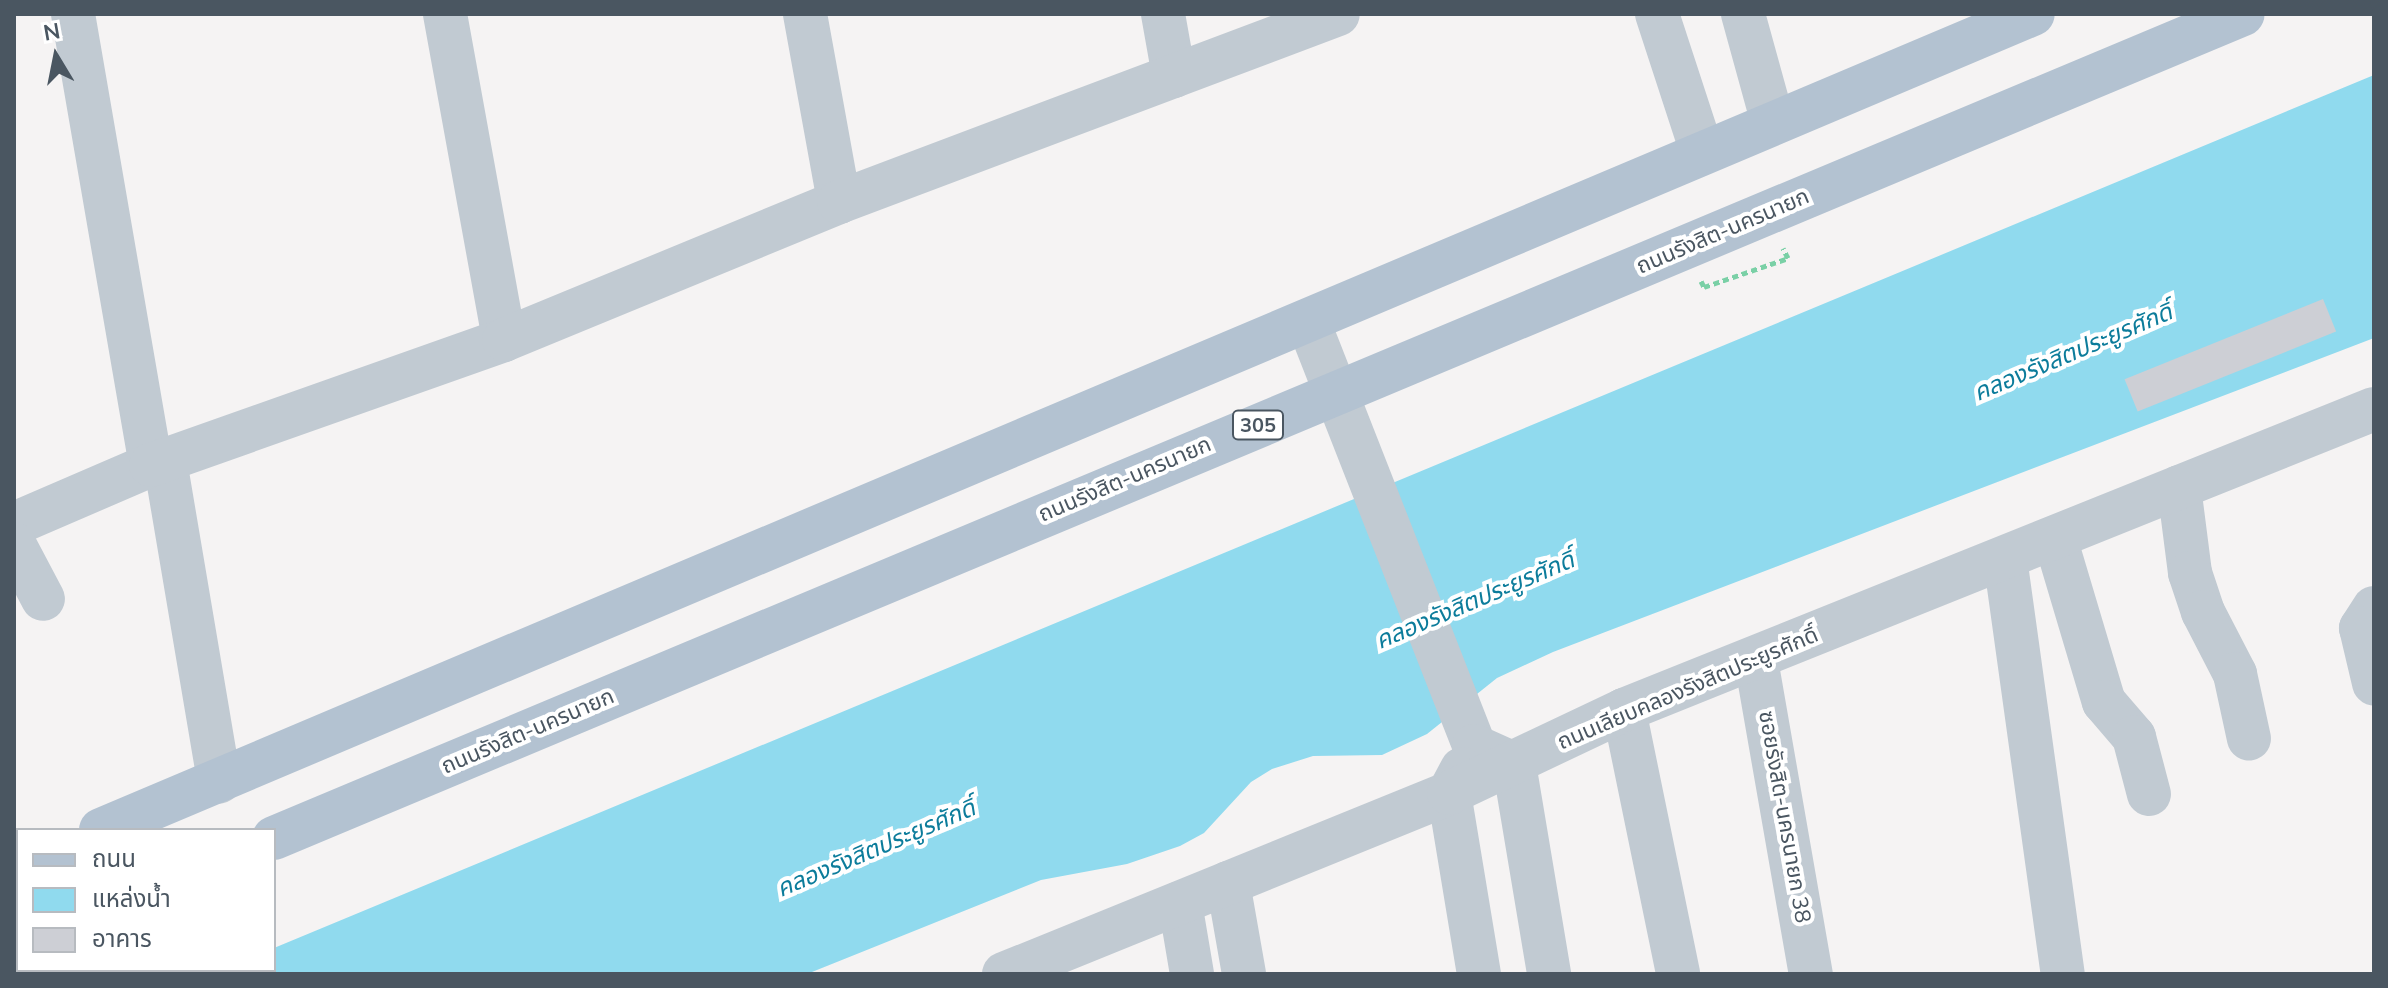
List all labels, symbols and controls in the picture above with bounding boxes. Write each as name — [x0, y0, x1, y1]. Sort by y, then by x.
north arrow — [16, 16, 96, 96]
text: N — [41, 16, 63, 49]
street label: ถนนรังสิต-นครนายก — [1633, 184, 1813, 280]
water label: คลองรังสิตประยูรศักดิ์ — [1969, 298, 2177, 408]
road number: 305 — [1232, 409, 1284, 441]
street label: ถนนรังสิต-นครนายก — [1035, 432, 1215, 528]
water label: คลองรังสิตประยูรศักดิ์ — [1371, 546, 1579, 656]
street label: ถนนเลียบคลองรังสิตประยูรศักดิ์ — [1554, 622, 1822, 756]
street label: ถนนรังสิต-นครนายก — [438, 684, 618, 780]
street label: ซอยรังสิต-นครนายก 38 — [1752, 709, 1816, 925]
water label: คลองรังสิตประยูรศักดิ์ — [772, 794, 980, 904]
legend — [16, 828, 276, 972]
text: ถนน — [92, 843, 136, 875]
text: แหล่งน้ำ — [92, 883, 171, 915]
text: อาคาร — [92, 923, 152, 955]

